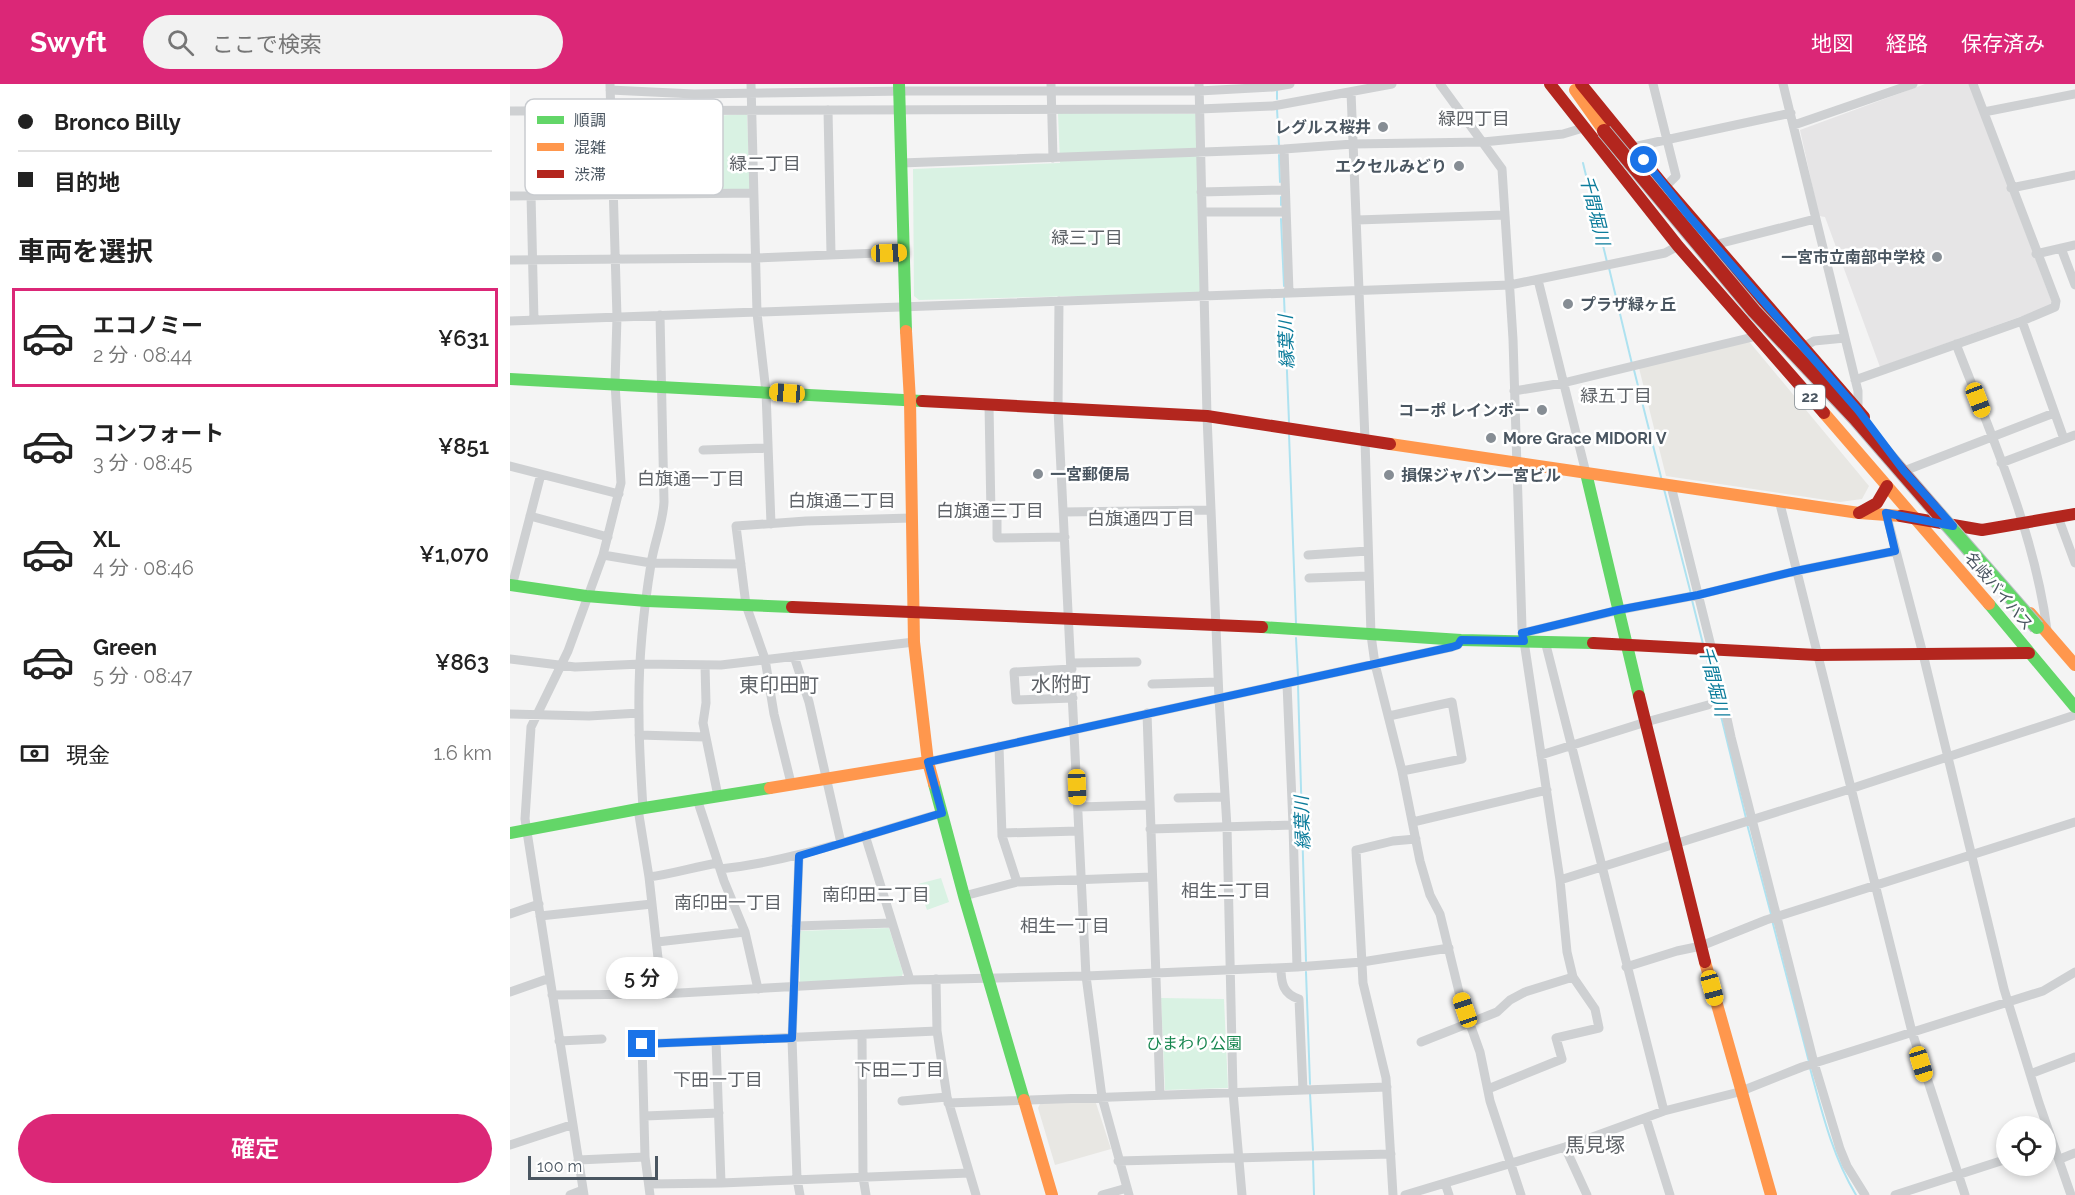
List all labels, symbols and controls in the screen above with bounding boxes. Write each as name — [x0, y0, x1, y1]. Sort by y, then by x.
search box — [143, 15, 563, 69]
text: Swyft — [30, 26, 107, 59]
icon: search — [164, 26, 197, 59]
text: ここで検索 — [212, 31, 322, 57]
text: 地図 — [1811, 31, 1853, 56]
text: 経路 — [1886, 31, 1928, 56]
text: 保存済み — [1961, 31, 2045, 56]
legend — [525, 99, 723, 195]
district label: 緑四丁目 — [1438, 108, 1510, 129]
text: Bronco Billy — [54, 109, 181, 135]
text: 順調 — [574, 111, 606, 130]
place label: レグルス桜井 — [1275, 118, 1371, 137]
marker: レグルス桜井 — [1376, 120, 1390, 134]
text: 混雑 — [574, 138, 606, 157]
route start — [1630, 146, 1657, 173]
district label: 緑二丁目 — [729, 153, 801, 174]
place label: エクセルみどり — [1335, 157, 1447, 176]
marker: エクセルみどり — [1452, 159, 1466, 173]
text: 渋滞 — [574, 165, 606, 184]
text: 目的地 — [54, 169, 120, 195]
water label: 千間堀川 — [1576, 173, 1614, 249]
district label: 緑三丁目 — [1051, 227, 1123, 248]
text: 車両を選択 — [18, 236, 153, 267]
car — [871, 243, 907, 263]
place label: 一宮市立南部中学校 — [1781, 248, 1925, 267]
marker: 一宮市立南部中学校 — [1930, 250, 1944, 264]
place label: プラザ緑ヶ丘 — [1580, 295, 1676, 314]
marker: プラザ緑ヶ丘 — [1561, 297, 1575, 311]
icon: car — [21, 311, 75, 365]
text: エコノミー — [93, 312, 203, 338]
water label: 縁葉川 — [1274, 313, 1297, 369]
text: ¥631 — [438, 325, 489, 351]
text: 2 分 · 08:44 — [93, 343, 192, 367]
car — [1963, 380, 1993, 420]
car — [768, 383, 806, 403]
district label: 緑五丁目 — [1580, 385, 1652, 406]
road number: 22 — [1795, 385, 1825, 409]
place label: コーポ レインボー — [1398, 401, 1530, 420]
marker: コーポ レインボー — [1535, 403, 1549, 417]
icon: car — [21, 419, 75, 473]
text: コンフォート — [93, 420, 224, 446]
place label: More Grace MIDORI V — [1503, 429, 1667, 448]
marker: More Grace MIDORI V — [1484, 431, 1498, 445]
text: ¥851 — [438, 433, 489, 459]
text: 3 分 · 08:45 — [93, 451, 192, 475]
place label: 一宮郵便局 — [1050, 465, 1130, 484]
place label: 損保ジャパン一宮ビル — [1401, 466, 1561, 485]
marker: 一宮郵便局 — [1031, 467, 1045, 481]
district label: 白旗通一丁目 — [637, 468, 745, 489]
marker: 損保ジャパン一宮ビル — [1382, 468, 1396, 482]
district label: 白旗通二丁目 — [788, 490, 896, 511]
district label: 白旗通三丁目 — [936, 500, 1044, 521]
district label: 白旗通四丁目 — [1087, 508, 1195, 529]
text: XL — [93, 526, 120, 552]
icon: car — [21, 527, 75, 581]
text: ¥1,070 — [419, 541, 489, 567]
street label: 名岐バイパス — [1961, 548, 2037, 634]
text: 4 分 · 08:46 — [93, 556, 194, 580]
text: Green — [93, 634, 157, 660]
icon: car — [21, 635, 75, 689]
water label: 千間堀川 — [1695, 644, 1733, 720]
text: ¥863 — [435, 649, 489, 675]
text: 5 分 · 08:47 — [93, 664, 192, 688]
district label: 水附町 — [1031, 672, 1091, 696]
district label: 東印田町 — [739, 673, 819, 697]
icon: cash — [18, 737, 51, 770]
text: 1.6 km — [434, 741, 492, 765]
text: 現金 — [66, 742, 110, 768]
car — [1067, 769, 1087, 805]
water label: 縁葉川 — [1290, 794, 1313, 850]
district label: 相生二丁目 — [1181, 880, 1271, 901]
district label: 南印田二丁目 — [822, 884, 930, 905]
district label: 南印田一丁目 — [674, 892, 782, 913]
district label: 相生一丁目 — [1020, 915, 1110, 936]
callout: 5 分 — [606, 957, 678, 999]
text: 5 分 — [624, 966, 660, 990]
car — [1699, 968, 1725, 1008]
car — [1451, 990, 1479, 1030]
route end — [628, 1030, 655, 1057]
park label: ひまわり公園 — [1146, 1034, 1242, 1053]
car — [1907, 1044, 1935, 1084]
district label: 下田二丁目 — [854, 1059, 944, 1080]
district label: 下田一丁目 — [673, 1069, 763, 1090]
button: 確定 — [18, 1114, 492, 1183]
map controls — [1996, 1116, 2056, 1176]
button: locate — [1996, 1116, 2056, 1176]
district label: 馬見塚 — [1565, 1133, 1625, 1157]
scale bar — [528, 1153, 658, 1180]
text: 100 m — [537, 1157, 582, 1176]

